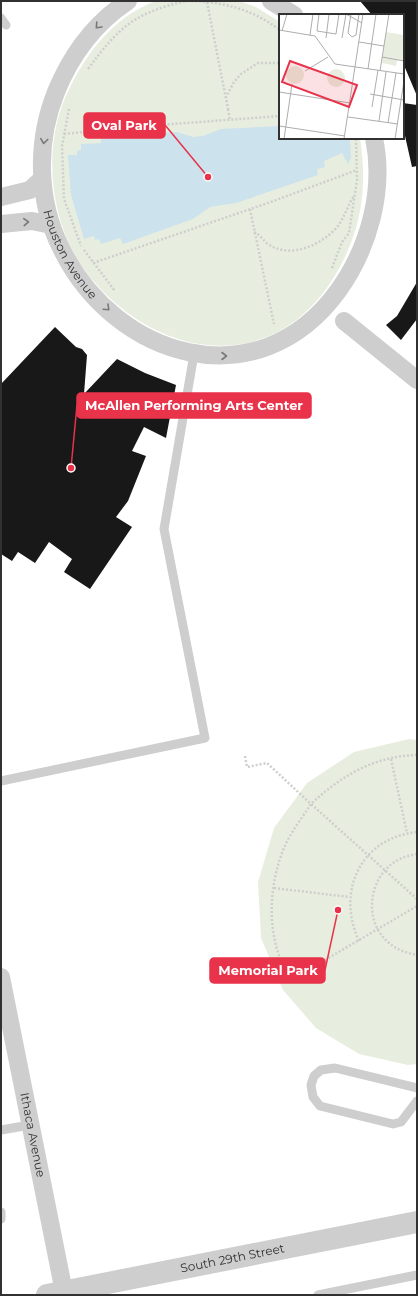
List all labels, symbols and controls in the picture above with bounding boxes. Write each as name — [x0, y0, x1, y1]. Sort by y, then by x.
inset map — [279, 14, 404, 139]
one-way arrow — [96, 21, 103, 29]
callout: Oval Park — [84, 113, 165, 138]
text: Oval Park — [91, 117, 157, 133]
one-way arrow — [39, 138, 48, 144]
street label: Houston Avenue — [40, 208, 100, 302]
one-way arrow — [23, 217, 29, 226]
one-way arrow — [102, 303, 110, 311]
one-way arrow — [221, 352, 227, 360]
callout: McAllen Performing Arts Center — [77, 393, 311, 418]
text: McAllen Performing Arts Center — [85, 397, 303, 413]
callout: Memorial Park — [210, 958, 325, 983]
text: Memorial Park — [218, 962, 318, 978]
street label: Ithaca Avenue — [17, 1091, 49, 1178]
street label: South 29th Street — [179, 1240, 286, 1276]

